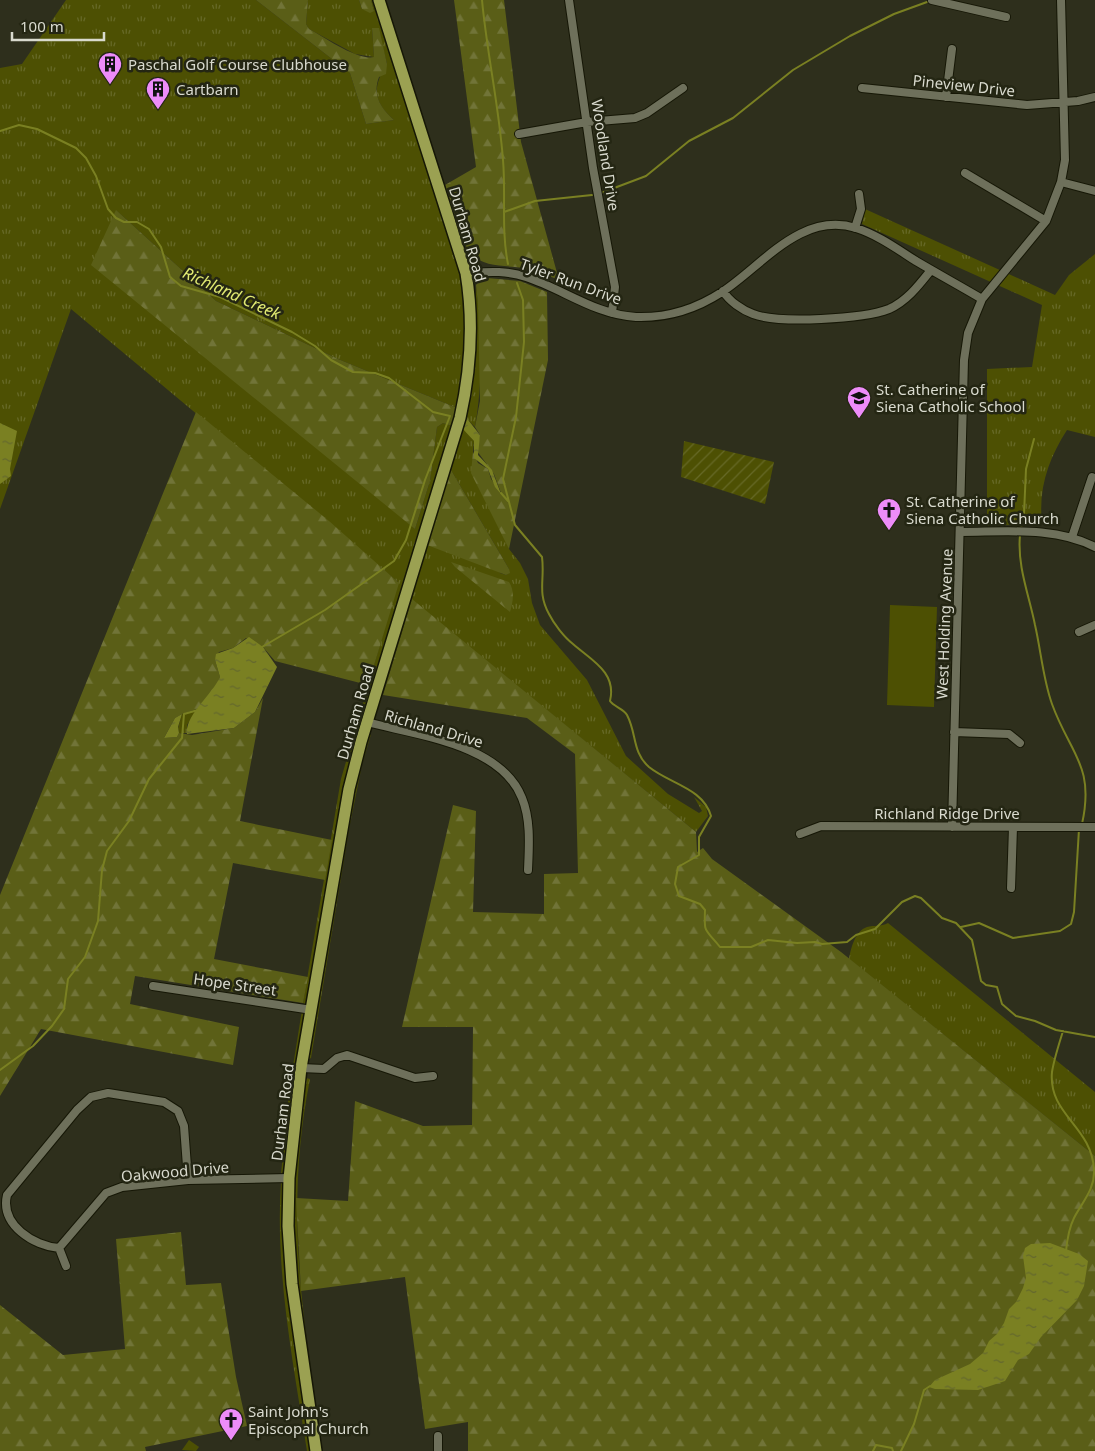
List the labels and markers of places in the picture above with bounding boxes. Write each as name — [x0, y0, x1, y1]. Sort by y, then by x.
building icon: Paschal Golf Course Clubhouse — [97, 51, 123, 85]
place label: Paschal Golf Course Clubhouse — [128, 54, 347, 74]
building icon: Cartbarn — [145, 76, 171, 110]
place label: Cartbarn — [176, 79, 239, 99]
place label: St. Catherine of Siena Catholic School — [876, 379, 1025, 416]
school or university icon: St. Catherine of Siena Catholic School — [846, 385, 872, 419]
place label: St. Catherine of Siena Catholic Church — [906, 491, 1059, 528]
church icon: St. Catherine of Siena Catholic Church — [876, 497, 902, 531]
place label: Saint John's Episcopal Church — [248, 1401, 369, 1438]
church icon: Saint John's Episcopal Church — [218, 1407, 244, 1441]

